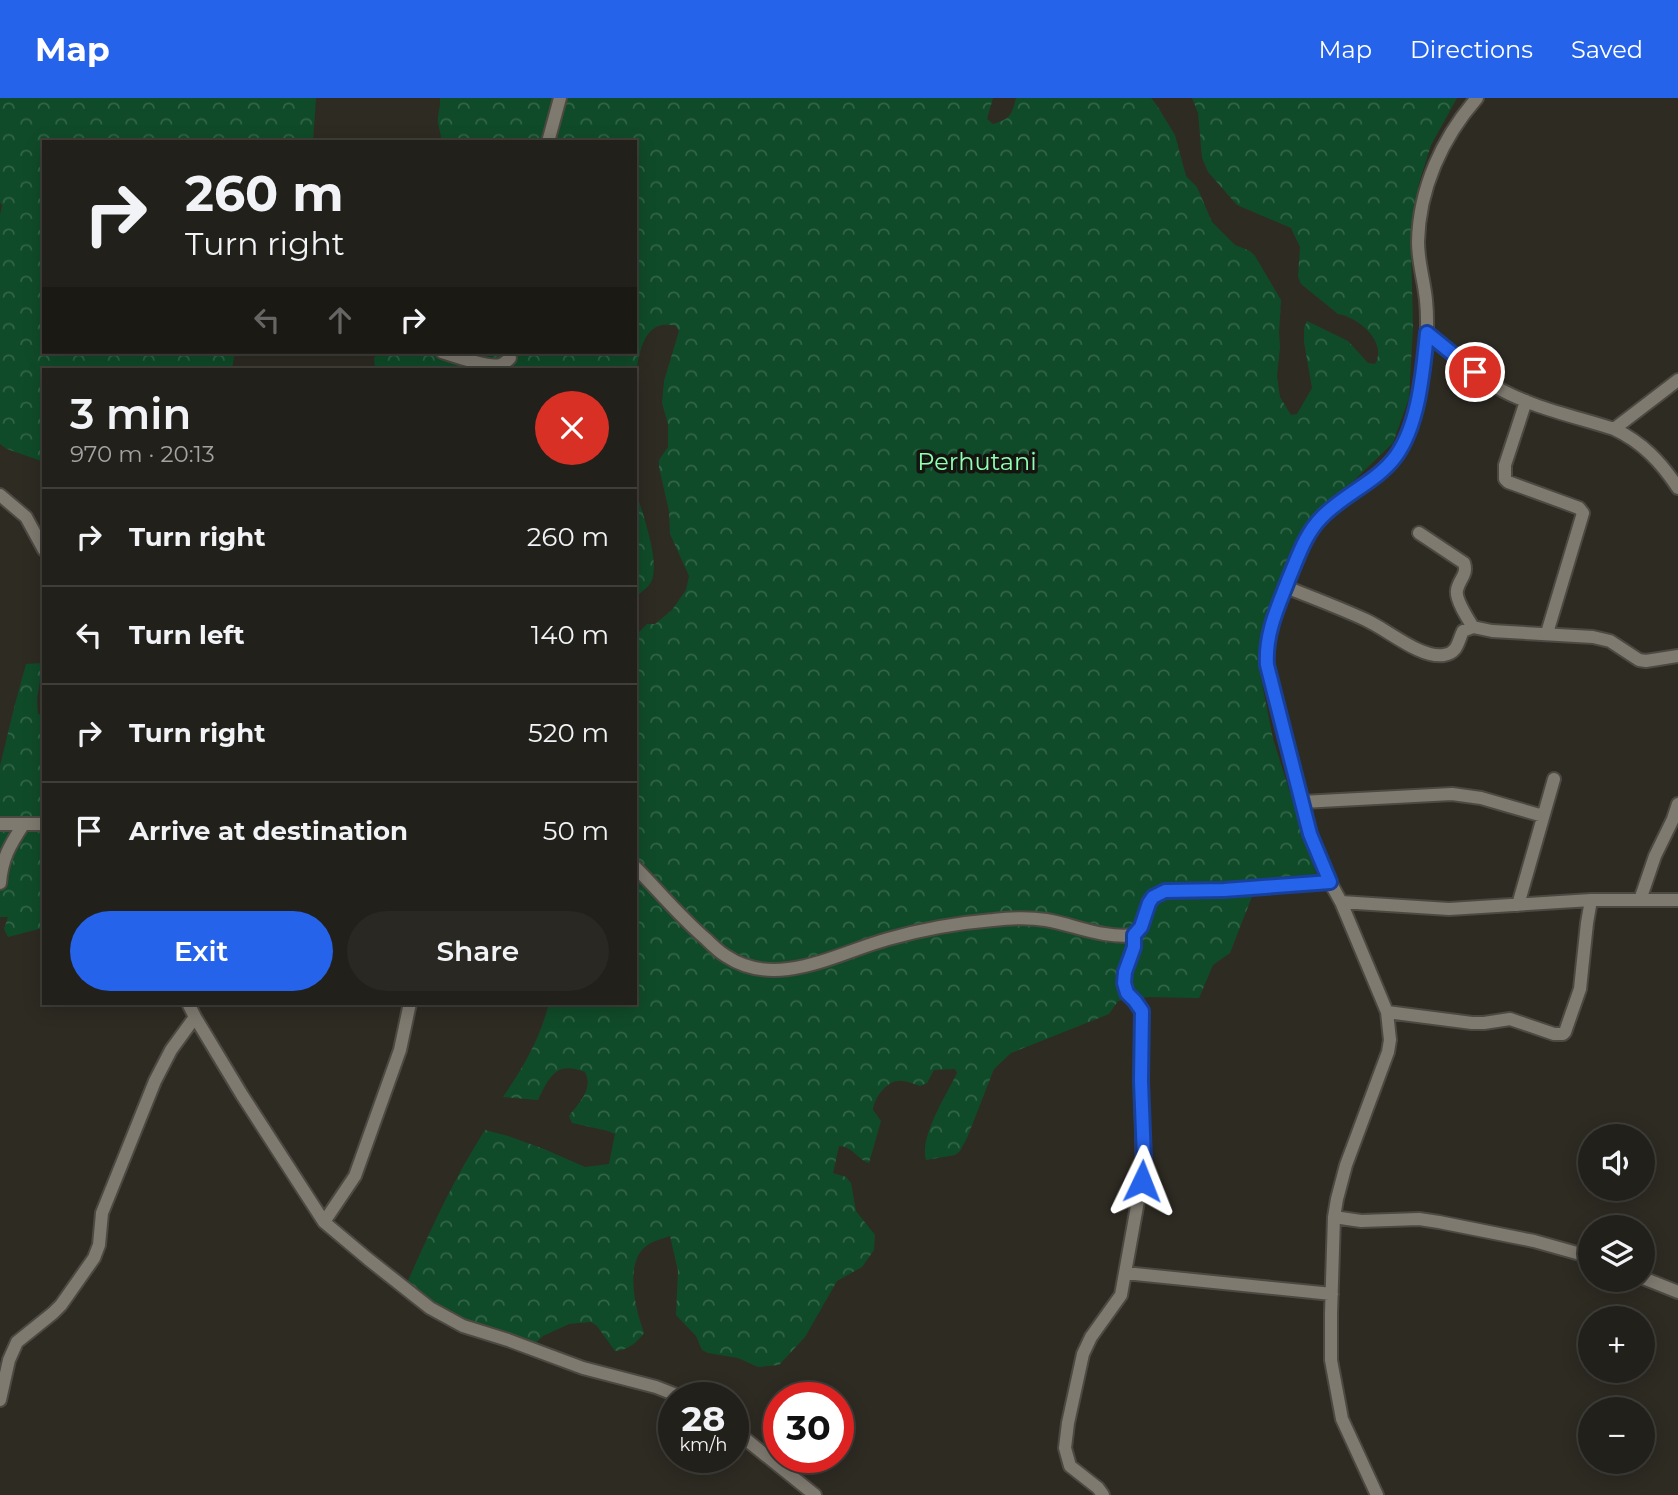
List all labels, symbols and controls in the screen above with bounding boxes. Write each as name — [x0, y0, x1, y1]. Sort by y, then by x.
text: Map — [35, 29, 110, 69]
text: Map — [1319, 35, 1372, 64]
text: Directions — [1410, 35, 1533, 64]
text: Saved — [1571, 35, 1643, 64]
text: 260 m — [185, 164, 344, 223]
icon: right — [70, 168, 161, 259]
text: Turn right — [185, 224, 345, 263]
icon: left — [248, 301, 286, 339]
icon: ahead — [321, 301, 359, 339]
icon: right — [394, 301, 432, 339]
pin — [1445, 342, 1505, 402]
icon: arrive — [1456, 353, 1494, 391]
text: 3 min — [70, 388, 191, 440]
button: close — [535, 391, 609, 465]
text: 970 m · 20:13 — [70, 440, 215, 468]
park label: Perhutani — [917, 447, 1037, 476]
icon: right — [70, 518, 108, 556]
text: Turn right — [129, 521, 265, 553]
text: 260 m — [527, 521, 609, 553]
icon: left — [70, 616, 108, 654]
text: Turn left — [129, 619, 245, 651]
text: 140 m — [531, 619, 609, 651]
icon: right — [70, 714, 108, 752]
text: Turn right — [129, 717, 265, 749]
text: 520 m — [528, 717, 609, 749]
icon: arrive — [70, 812, 108, 850]
text: Arrive at destination — [129, 815, 408, 847]
text: 50 m — [543, 815, 609, 847]
button: Exit — [70, 911, 333, 991]
button: Share — [347, 911, 609, 991]
map controls — [1578, 1124, 1655, 1474]
button: sound — [1578, 1124, 1655, 1201]
position arrow — [1105, 1144, 1179, 1218]
button: layers — [1578, 1215, 1655, 1292]
button: + — [1578, 1306, 1655, 1383]
speed limit sign: 30 — [763, 1382, 854, 1473]
text: 28 — [682, 1397, 725, 1440]
button: − — [1578, 1397, 1655, 1474]
text: km/h — [679, 1434, 728, 1456]

